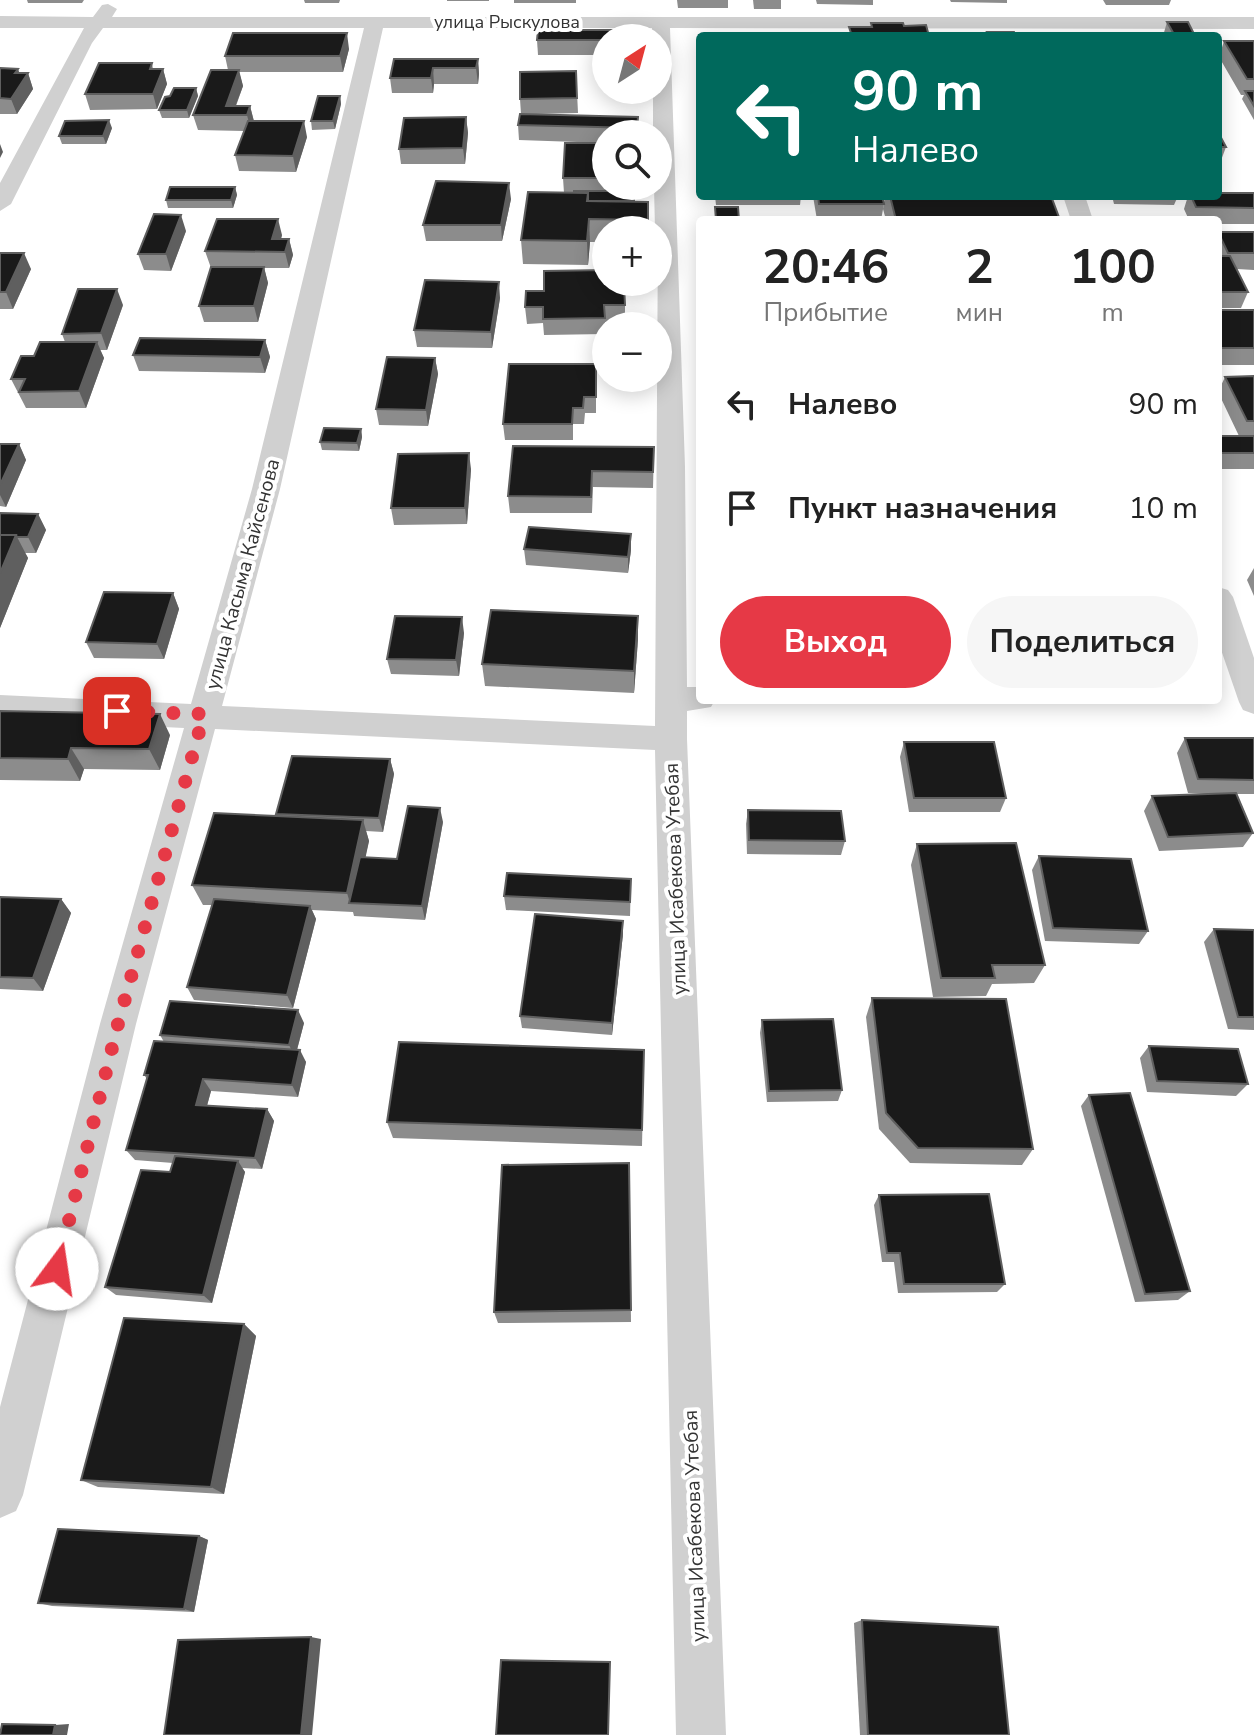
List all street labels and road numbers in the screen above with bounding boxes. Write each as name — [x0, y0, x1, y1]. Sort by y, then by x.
street label: улица Рыскулова — [434, 10, 580, 34]
street label: улица Касыма Кайсенова — [199, 456, 286, 693]
street label: улица Исабекова Утебая — [658, 762, 693, 995]
street label: улица Исабекова Утебая — [677, 1409, 712, 1642]

